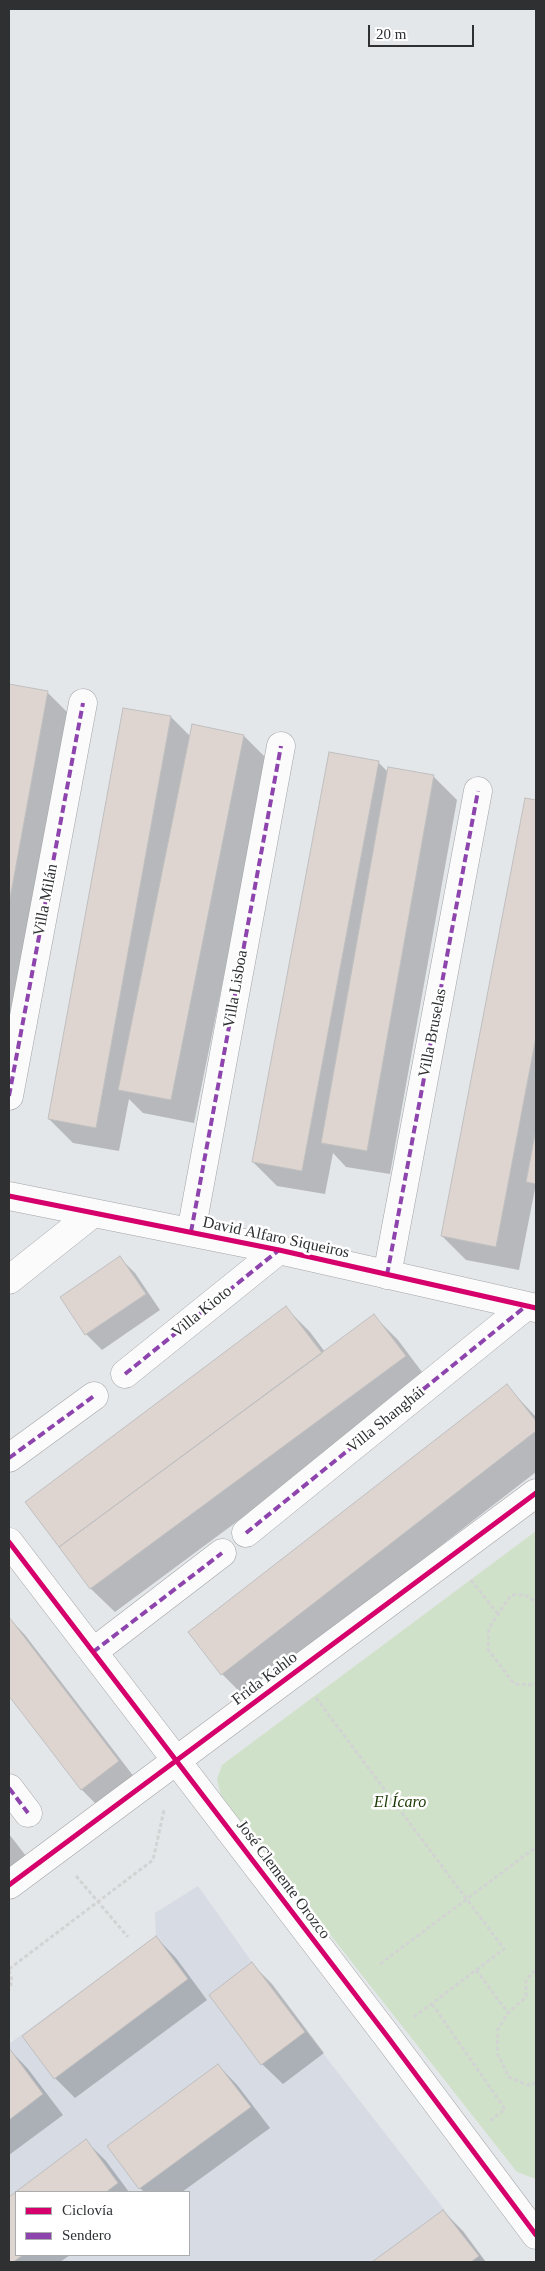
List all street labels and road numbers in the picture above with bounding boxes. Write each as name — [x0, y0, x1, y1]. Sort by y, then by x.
street label: Villa Milán — [30, 862, 62, 938]
street label: Villa Lisboa — [220, 949, 252, 1029]
street label: Villa Bruselas — [415, 987, 451, 1079]
street label: David Alfaro Siqueiros — [201, 1213, 351, 1263]
street label: Villa Kioto — [168, 1282, 236, 1342]
street label: Villa Shanghái — [343, 1383, 429, 1457]
street label: Frida Kahlo — [229, 1648, 301, 1710]
street label: José Clemente Orozco — [232, 1817, 334, 1943]

